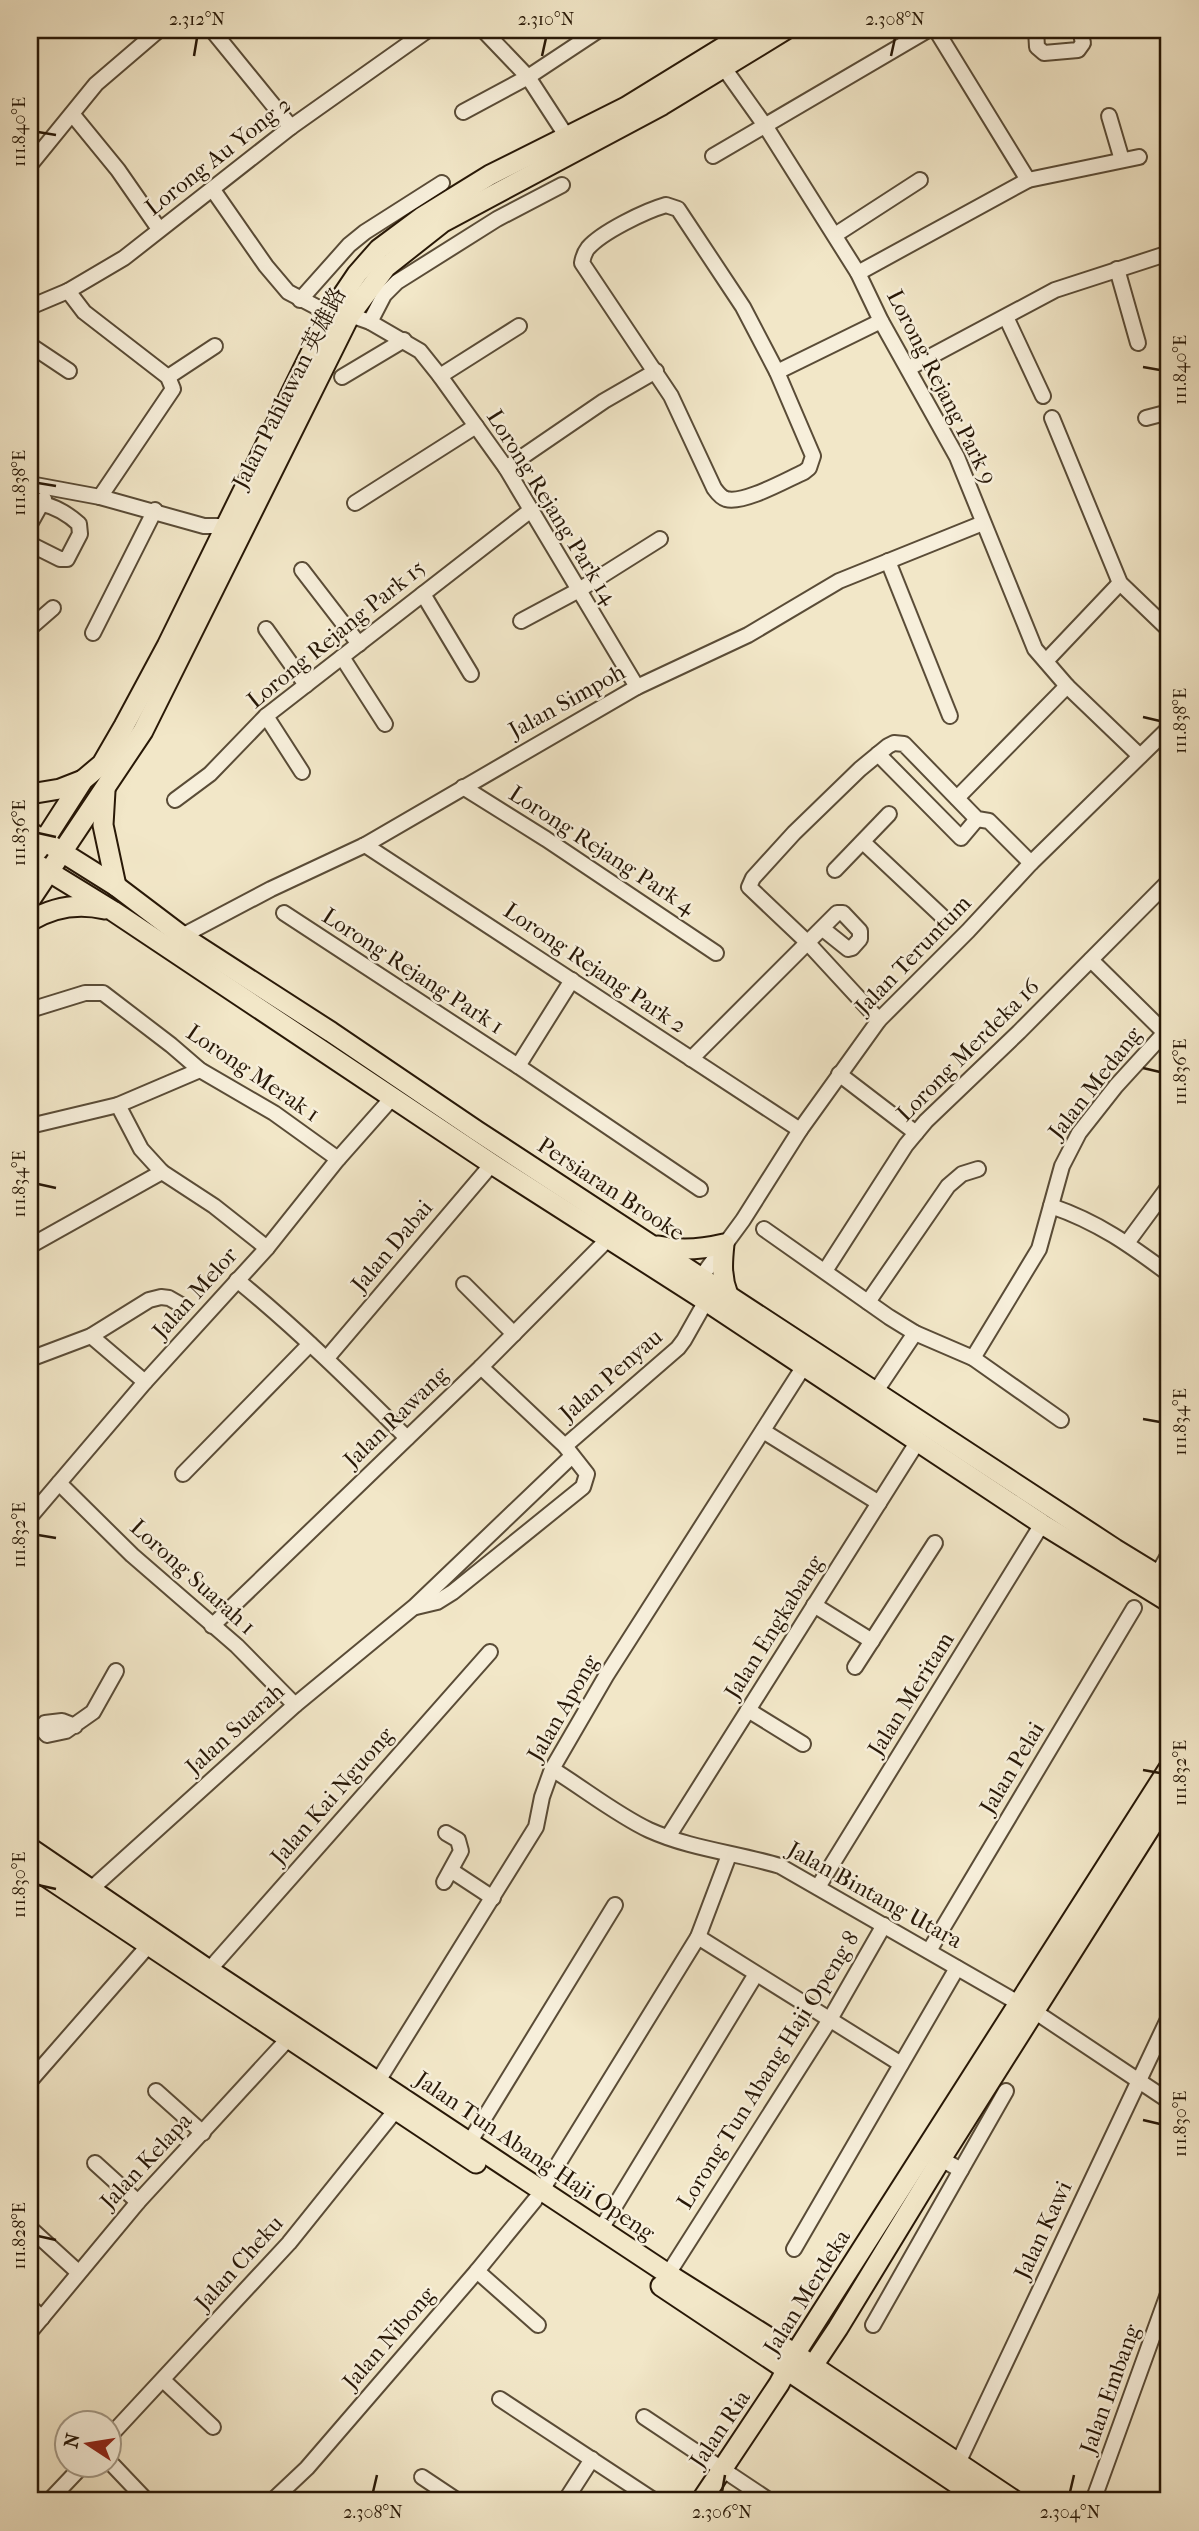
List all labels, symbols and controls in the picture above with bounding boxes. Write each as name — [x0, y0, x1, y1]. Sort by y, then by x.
text: 2.312°N — [169, 9, 225, 30]
text: 2.310°N — [518, 9, 575, 30]
text: 2.308°N — [865, 9, 925, 30]
street label: Lorong Au Yong 2 — [140, 91, 296, 221]
text: 111.840°E — [9, 97, 30, 167]
street label: Jalan Pahlawan 英雄路 — [226, 283, 352, 495]
street label: Lorong Rejang Park 9 — [881, 285, 1003, 489]
text: 111.840°E — [1170, 335, 1191, 405]
street label: Lorong Rejang Park 14 — [481, 405, 624, 611]
text: 111.838°E — [9, 450, 30, 516]
street label: Lorong Rejang Park 15 — [242, 554, 430, 714]
street label: Jalan Simpoh — [502, 658, 630, 745]
text: 111.838°E — [1170, 688, 1191, 754]
street label: Lorong Rejang Park 4 — [504, 780, 701, 921]
text: 111.836°E — [9, 800, 30, 866]
street label: Jalan Teruntum — [848, 890, 977, 1022]
street label: Lorong Rejang Park 2 — [499, 897, 692, 1039]
street label: Lorong Rejang Park 1 — [317, 902, 509, 1040]
street label: Lorong Merdeka 16 — [891, 973, 1045, 1127]
street label: Lorong Merak 1 — [181, 1019, 325, 1127]
street label: Jalan Medang — [1042, 1021, 1148, 1146]
text: 111.836°E — [1170, 1039, 1191, 1105]
street label: Persiaran Brooke — [532, 1131, 690, 1247]
text: 111.834°E — [9, 1150, 30, 1218]
street label: Jalan Dabai — [344, 1194, 438, 1299]
street label: Jalan Melor — [146, 1242, 243, 1346]
street label: Jalan Penyau — [553, 1323, 668, 1428]
street label: Jalan Rawang — [337, 1360, 454, 1475]
text: 111.834°E — [1170, 1388, 1191, 1456]
text: 111.832°E — [9, 1502, 30, 1568]
street label: Lorong Suarah 1 — [125, 1514, 261, 1640]
street label: Jalan Engkabang — [718, 1549, 829, 1706]
street label: Jalan Meritam — [861, 1627, 960, 1762]
street label: Jalan Apong — [521, 1649, 605, 1768]
street label: Jalan Suarah — [179, 1678, 290, 1781]
street label: Jalan Pelai — [973, 1717, 1050, 1821]
street label: Jalan Kai Nguong — [264, 1721, 399, 1872]
text: 111.832°E — [1170, 1740, 1191, 1806]
street label: Jalan Bintang Utara — [781, 1835, 967, 1954]
text: 111.830°E — [9, 1852, 30, 1918]
street label: Lorong Tun Abang Haji Openg 8 — [671, 1926, 865, 2214]
street label: Jalan Tun Abang Haji Openg — [409, 2065, 660, 2247]
text: 111.830°E — [1170, 2091, 1191, 2157]
street label: Jalan Kelapa — [93, 2107, 198, 2216]
street label: Jalan Kawi — [1008, 2176, 1078, 2285]
text: 111.828°E — [9, 2202, 30, 2270]
street label: Jalan Cheku — [188, 2210, 289, 2318]
street label: Jalan Merdeka — [757, 2224, 856, 2361]
street label: Jalan Nibong — [336, 2281, 441, 2396]
street label: Jalan Embang — [1073, 2320, 1146, 2459]
street label: Jalan Ria — [683, 2385, 756, 2475]
north arrow — [52, 2408, 122, 2478]
text: N — [60, 2431, 85, 2450]
text: 2.308°N — [343, 2502, 403, 2523]
text: 2.306°N — [692, 2502, 752, 2523]
text: 2.304°N — [1040, 2502, 1101, 2523]

